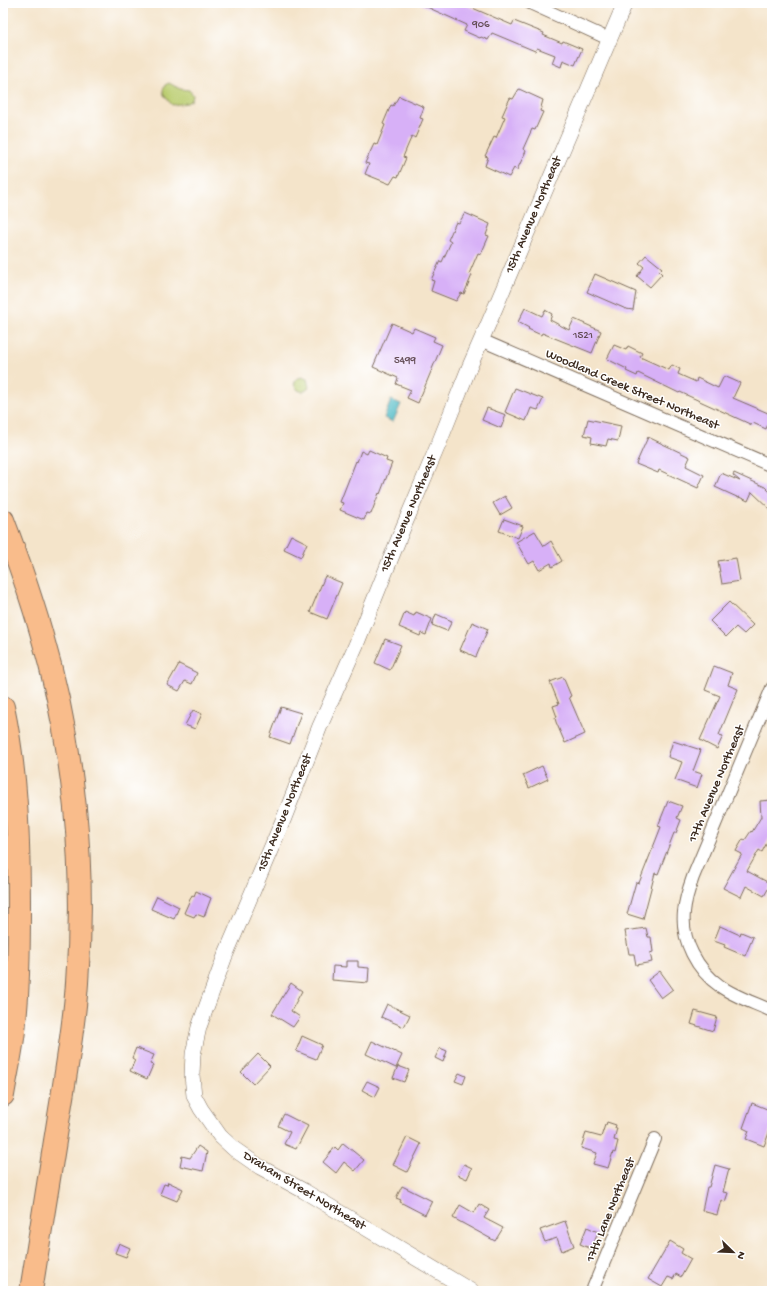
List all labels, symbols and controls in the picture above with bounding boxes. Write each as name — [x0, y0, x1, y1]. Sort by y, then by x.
house number: 906 — [471, 19, 490, 31]
street label: 15th Avenue Northeast — [502, 153, 566, 277]
house number: 1521 — [572, 330, 593, 342]
street label: Woodland Creek Street Northeast — [543, 347, 723, 434]
house number: 5499 — [394, 355, 416, 367]
street label: 15th Avenue Northeast — [377, 452, 441, 576]
street label: 17th Avenue Northeast — [685, 722, 749, 846]
street label: 15th Avenue Northeast — [254, 750, 316, 875]
street label: Draham Street Northeast — [239, 1148, 370, 1235]
street label: 17th Lane Northeast — [583, 1154, 639, 1265]
north arrow — [713, 1232, 753, 1272]
text: N — [733, 1249, 747, 1261]

